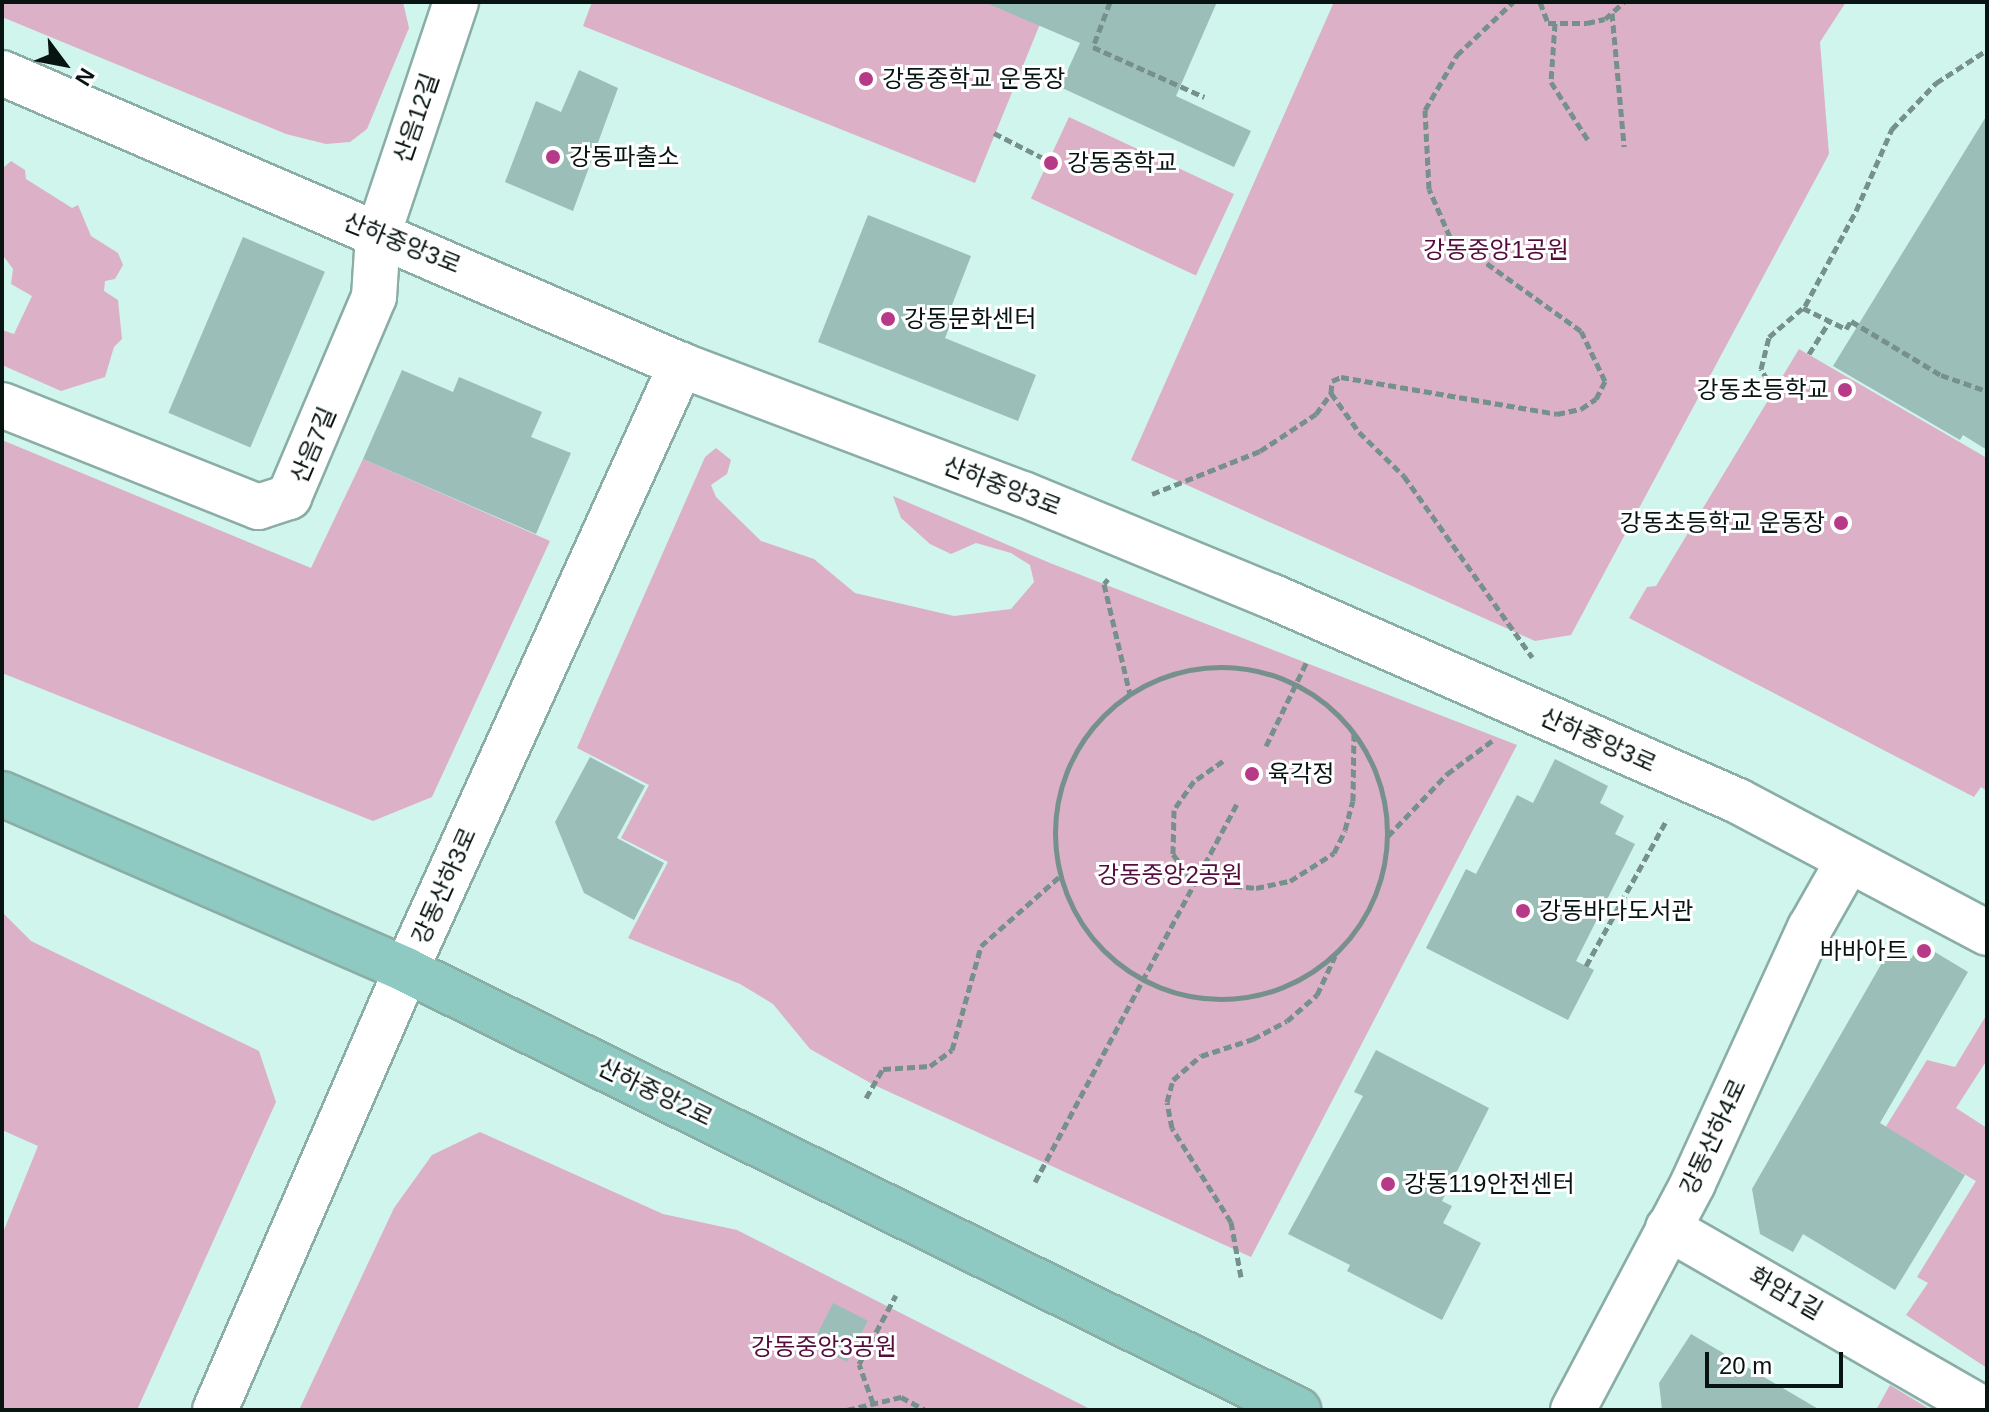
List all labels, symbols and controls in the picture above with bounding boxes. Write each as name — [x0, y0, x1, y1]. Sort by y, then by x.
north arrow — [24, 24, 104, 104]
text: N — [70, 64, 100, 90]
place label: 강동중학교 운동장 — [882, 65, 1065, 93]
street label: 산음12길 — [387, 69, 445, 167]
marker: 강동중학교 운동장 — [857, 70, 875, 88]
place label: 강동파출소 — [569, 143, 679, 171]
marker: 강동파출소 — [544, 148, 562, 166]
place label: 강동중학교 — [1067, 149, 1177, 177]
marker: 강동중학교 — [1042, 154, 1060, 172]
street label: 산하중앙3로 — [339, 206, 465, 280]
park label: 강동중앙1공원 — [1423, 236, 1569, 264]
place label: 강동문화센터 — [904, 305, 1036, 333]
marker: 강동문화센터 — [879, 310, 897, 328]
place label: 강동초등학교 — [1697, 376, 1829, 404]
marker: 강동초등학교 — [1836, 381, 1854, 399]
street label: 산음7길 — [284, 403, 342, 487]
street label: 산하중앙3로 — [939, 450, 1065, 522]
place label: 강동초등학교 운동장 — [1620, 509, 1825, 537]
marker: 강동초등학교 운동장 — [1832, 514, 1850, 532]
street label: 산하중앙3로 — [1536, 702, 1660, 778]
place label: 육각정 — [1268, 760, 1334, 788]
marker: 육각정 — [1243, 765, 1261, 783]
street label: 강동산하3로 — [406, 824, 482, 948]
park label: 강동중앙2공원 — [1097, 861, 1243, 889]
place label: 강동바다도서관 — [1539, 897, 1694, 925]
marker: 강동바다도서관 — [1514, 902, 1532, 920]
place label: 바바아트 — [1820, 937, 1908, 965]
marker: 바바아트 — [1915, 942, 1933, 960]
street label: 산하중앙2로 — [593, 1052, 717, 1132]
street label: 강동산하4로 — [1674, 1075, 1752, 1199]
place label: 강동119안전센터 — [1404, 1170, 1575, 1198]
marker: 강동119안전센터 — [1379, 1175, 1397, 1193]
street label: 화암1길 — [1744, 1261, 1828, 1325]
park label: 강동중앙3공원 — [751, 1333, 897, 1361]
scale bar — [1709, 1336, 1847, 1386]
text: 20 m — [1719, 1352, 1772, 1379]

